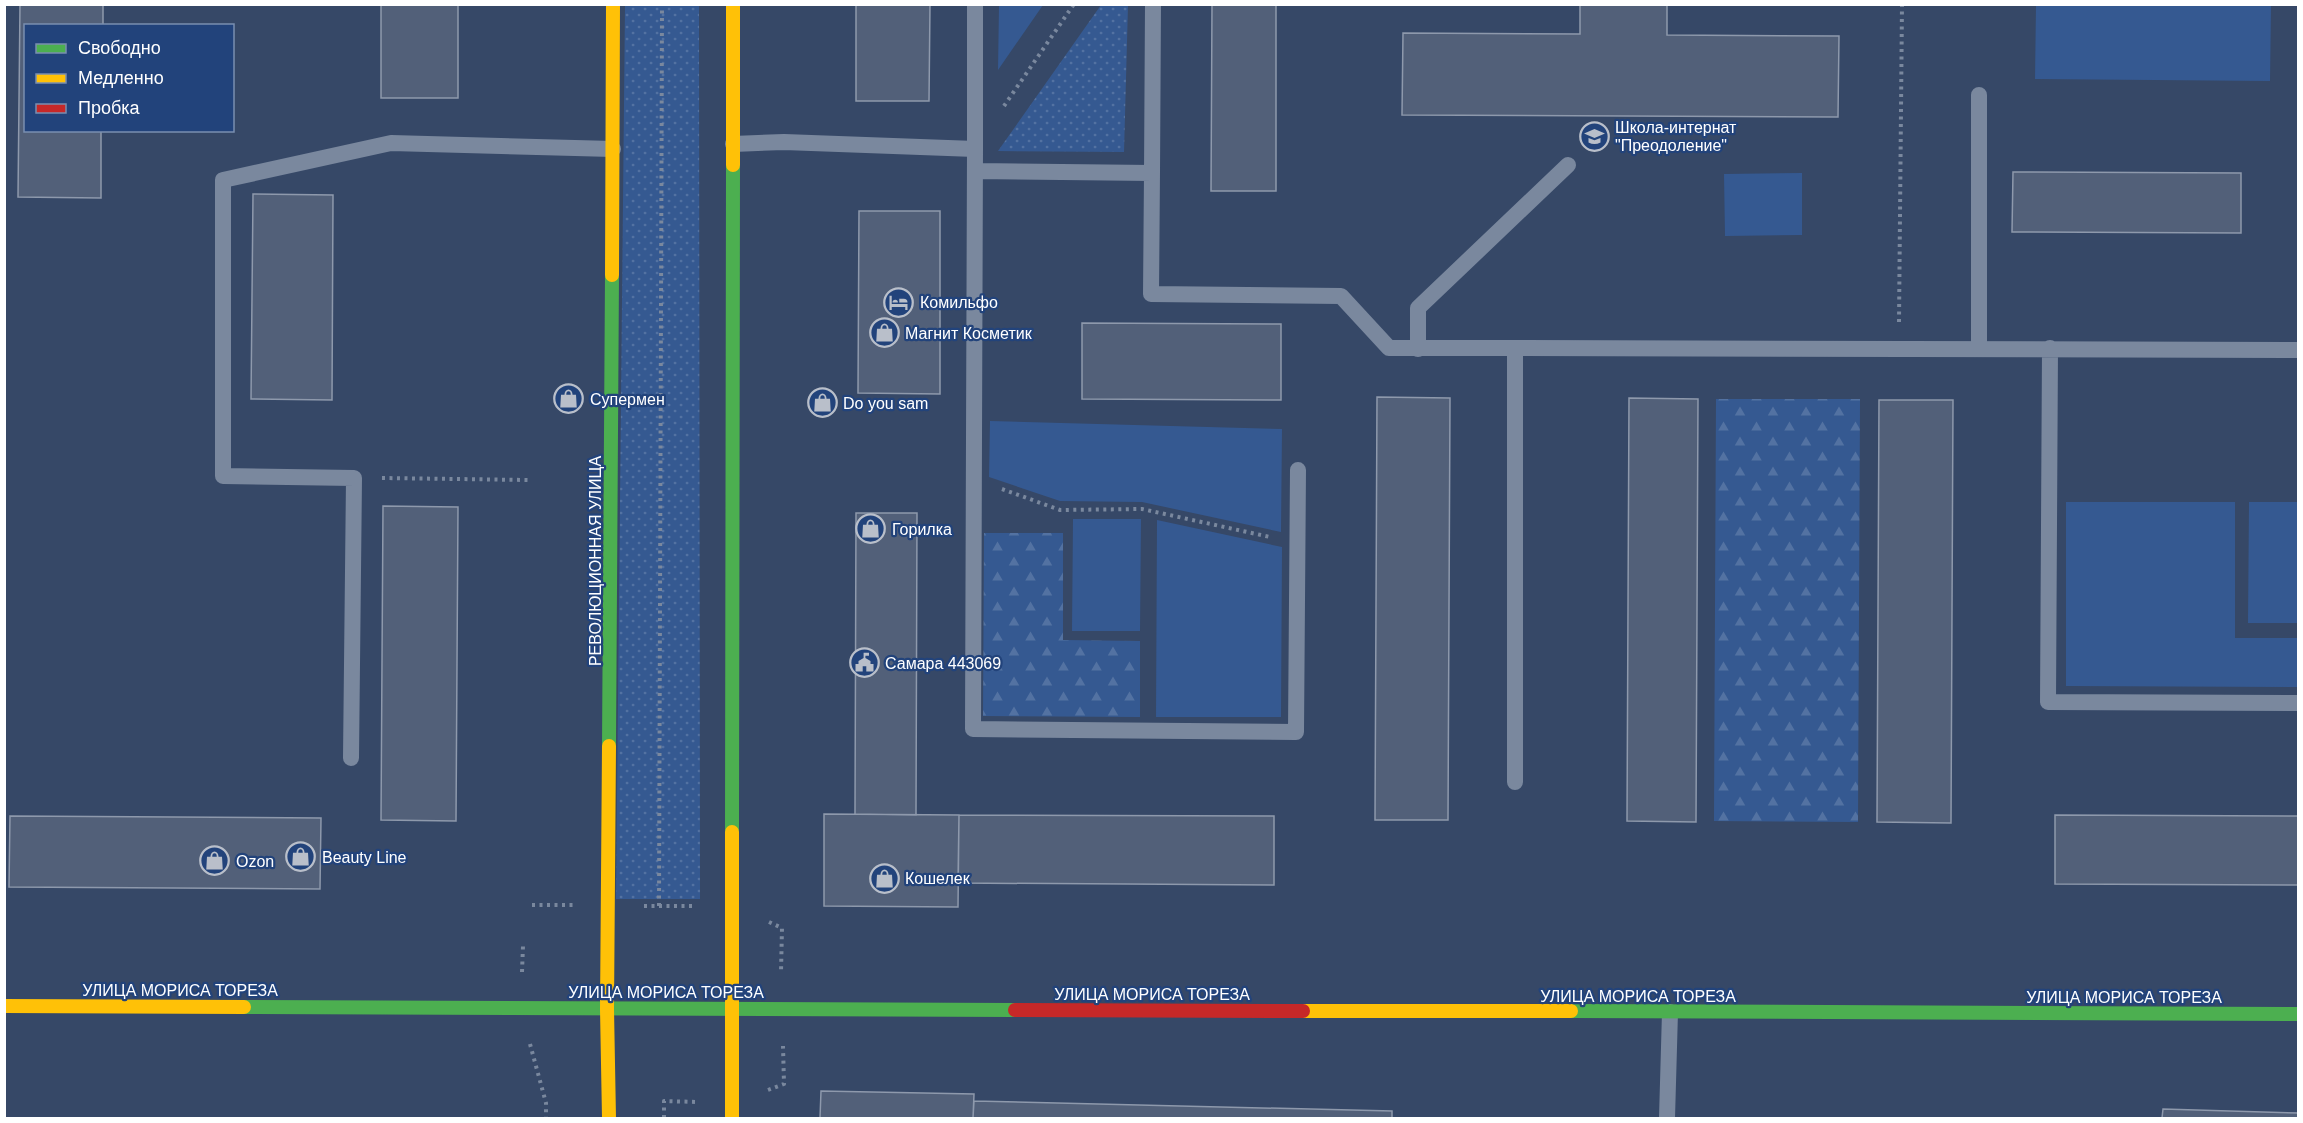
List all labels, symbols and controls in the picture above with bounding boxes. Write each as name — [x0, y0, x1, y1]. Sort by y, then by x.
legend — [24, 24, 234, 132]
text: Свободно — [78, 38, 161, 58]
text: Медленно — [78, 68, 164, 88]
text: Пробка — [78, 98, 141, 118]
place label: Школа-интернат "Преодоление" — [1615, 119, 1737, 154]
school or university icon: Школа-интернат "Преодоление" — [1578, 120, 1610, 152]
hotel icon: Комильфо — [883, 286, 915, 318]
place label: Комильфо — [920, 294, 998, 311]
shop icon: Магнит Косметик — [868, 317, 900, 349]
place label: Магнит Косметик — [905, 325, 1033, 342]
shop icon: Супермен — [553, 383, 585, 415]
shop icon: Do you sam — [806, 387, 838, 419]
place label: Супермен — [590, 391, 665, 408]
place label: Do you sam — [843, 395, 928, 412]
street label: РЕВОЛЮЦИОННАЯ УЛИЦА — [587, 456, 604, 666]
shop icon: Горилка — [855, 513, 887, 545]
place label: Горилка — [892, 521, 952, 538]
public building icon: Самара 443069 — [848, 647, 880, 679]
place label: Самара 443069 — [885, 655, 1001, 672]
shop icon: Beauty Line — [285, 841, 317, 873]
shop icon: Ozon — [199, 845, 231, 877]
place label: Beauty Line — [322, 849, 407, 866]
place label: Ozon — [236, 853, 274, 870]
shop icon: Кошелек — [868, 862, 900, 894]
place label: Кошелек — [905, 870, 971, 887]
street label: УЛИЦА МОРИСА ТОРЕЗА — [82, 982, 278, 999]
street label: УЛИЦА МОРИСА ТОРЕЗА — [568, 984, 764, 1001]
street label: УЛИЦА МОРИСА ТОРЕЗА — [1054, 986, 1250, 1003]
street label: УЛИЦА МОРИСА ТОРЕЗА — [1540, 988, 1736, 1005]
street label: УЛИЦА МОРИСА ТОРЕЗА — [2026, 989, 2222, 1006]

